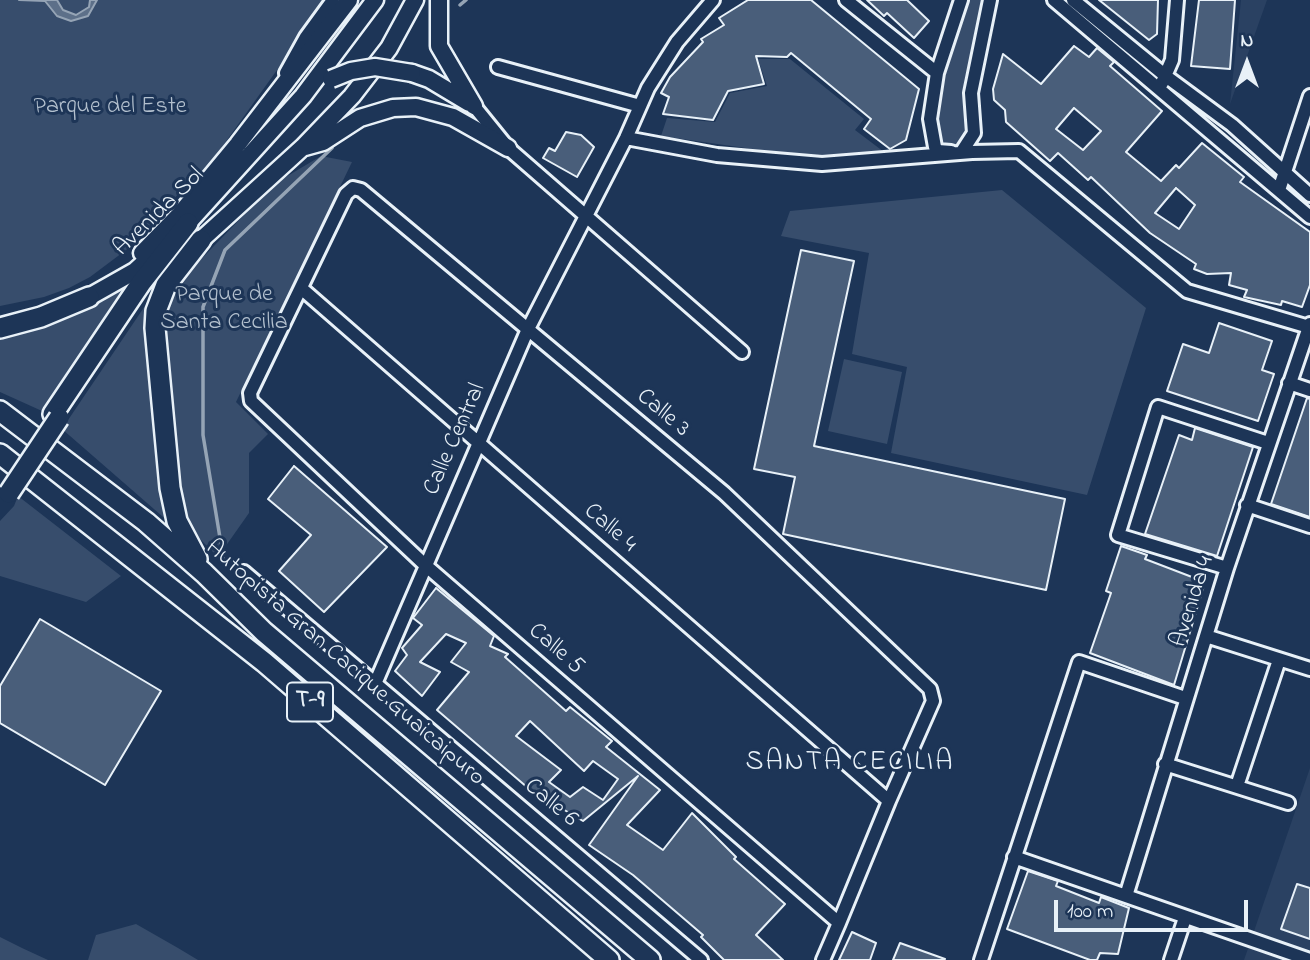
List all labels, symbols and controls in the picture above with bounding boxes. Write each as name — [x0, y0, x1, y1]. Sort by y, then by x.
north arrow — [1212, 28, 1282, 98]
text: N — [1241, 28, 1253, 55]
park label: Parque del Este — [33, 94, 187, 122]
street label: Avenida Sol — [109, 163, 211, 263]
park label: Parque de Santa Cecilia — [160, 282, 288, 338]
street label: Calle Central — [419, 380, 493, 500]
street label: Calle 3 — [629, 383, 695, 445]
street label: Calle 4 — [577, 498, 641, 560]
street label: Autopista Gran Cacique Guaicaipuro — [198, 535, 490, 793]
street label: Avenida 4 — [1166, 553, 1222, 651]
street label: Calle 5 — [521, 618, 589, 682]
road number: T-9 — [287, 682, 333, 722]
district label: SANTA CECILIA — [747, 747, 953, 781]
street label: Calle 6 — [517, 773, 583, 835]
scale bar — [1058, 886, 1252, 930]
text: 100 m — [1067, 897, 1113, 927]

